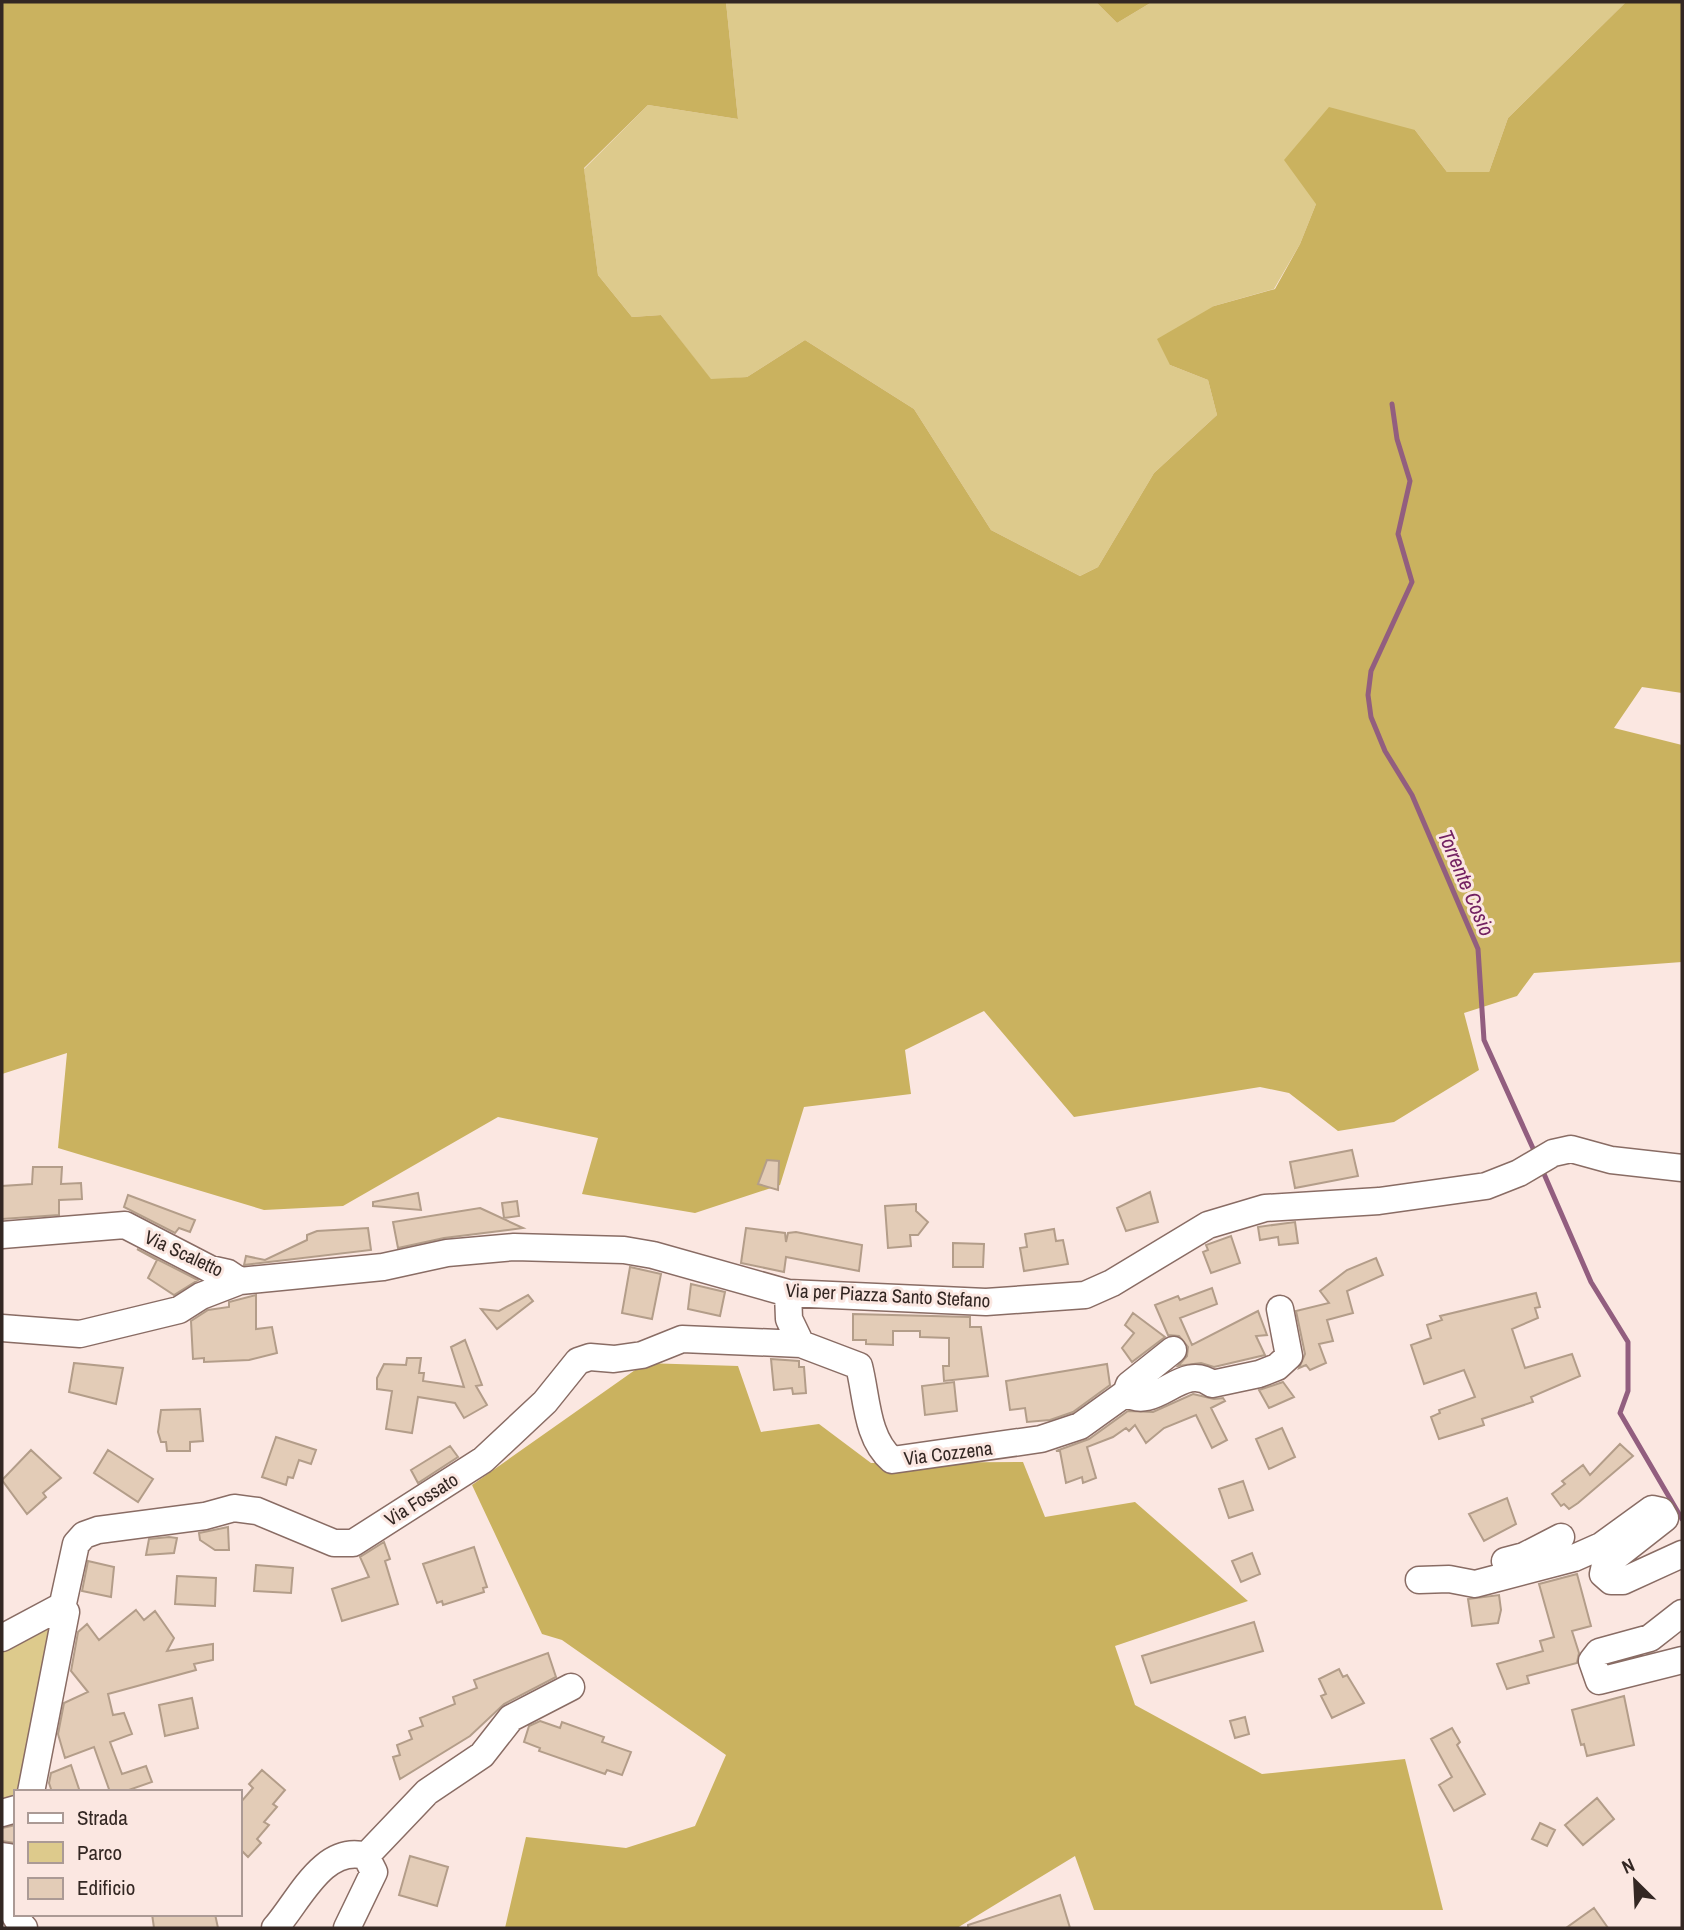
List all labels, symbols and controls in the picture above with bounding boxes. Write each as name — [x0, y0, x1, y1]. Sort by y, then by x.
water label: Torrente Cosio — [1431, 825, 1502, 940]
street label: Via Scaletto — [141, 1224, 227, 1282]
street label: Via per Piazza Santo Stefano — [785, 1277, 991, 1313]
street label: Via Cozzena — [902, 1435, 994, 1471]
street label: Via Fossato — [379, 1466, 463, 1532]
legend — [14, 1790, 242, 1916]
text: Strada — [77, 1803, 128, 1832]
text: Parco — [77, 1838, 122, 1867]
north arrow — [1600, 1846, 1670, 1916]
text: N — [1618, 1851, 1639, 1880]
text: Edificio — [77, 1873, 135, 1902]

